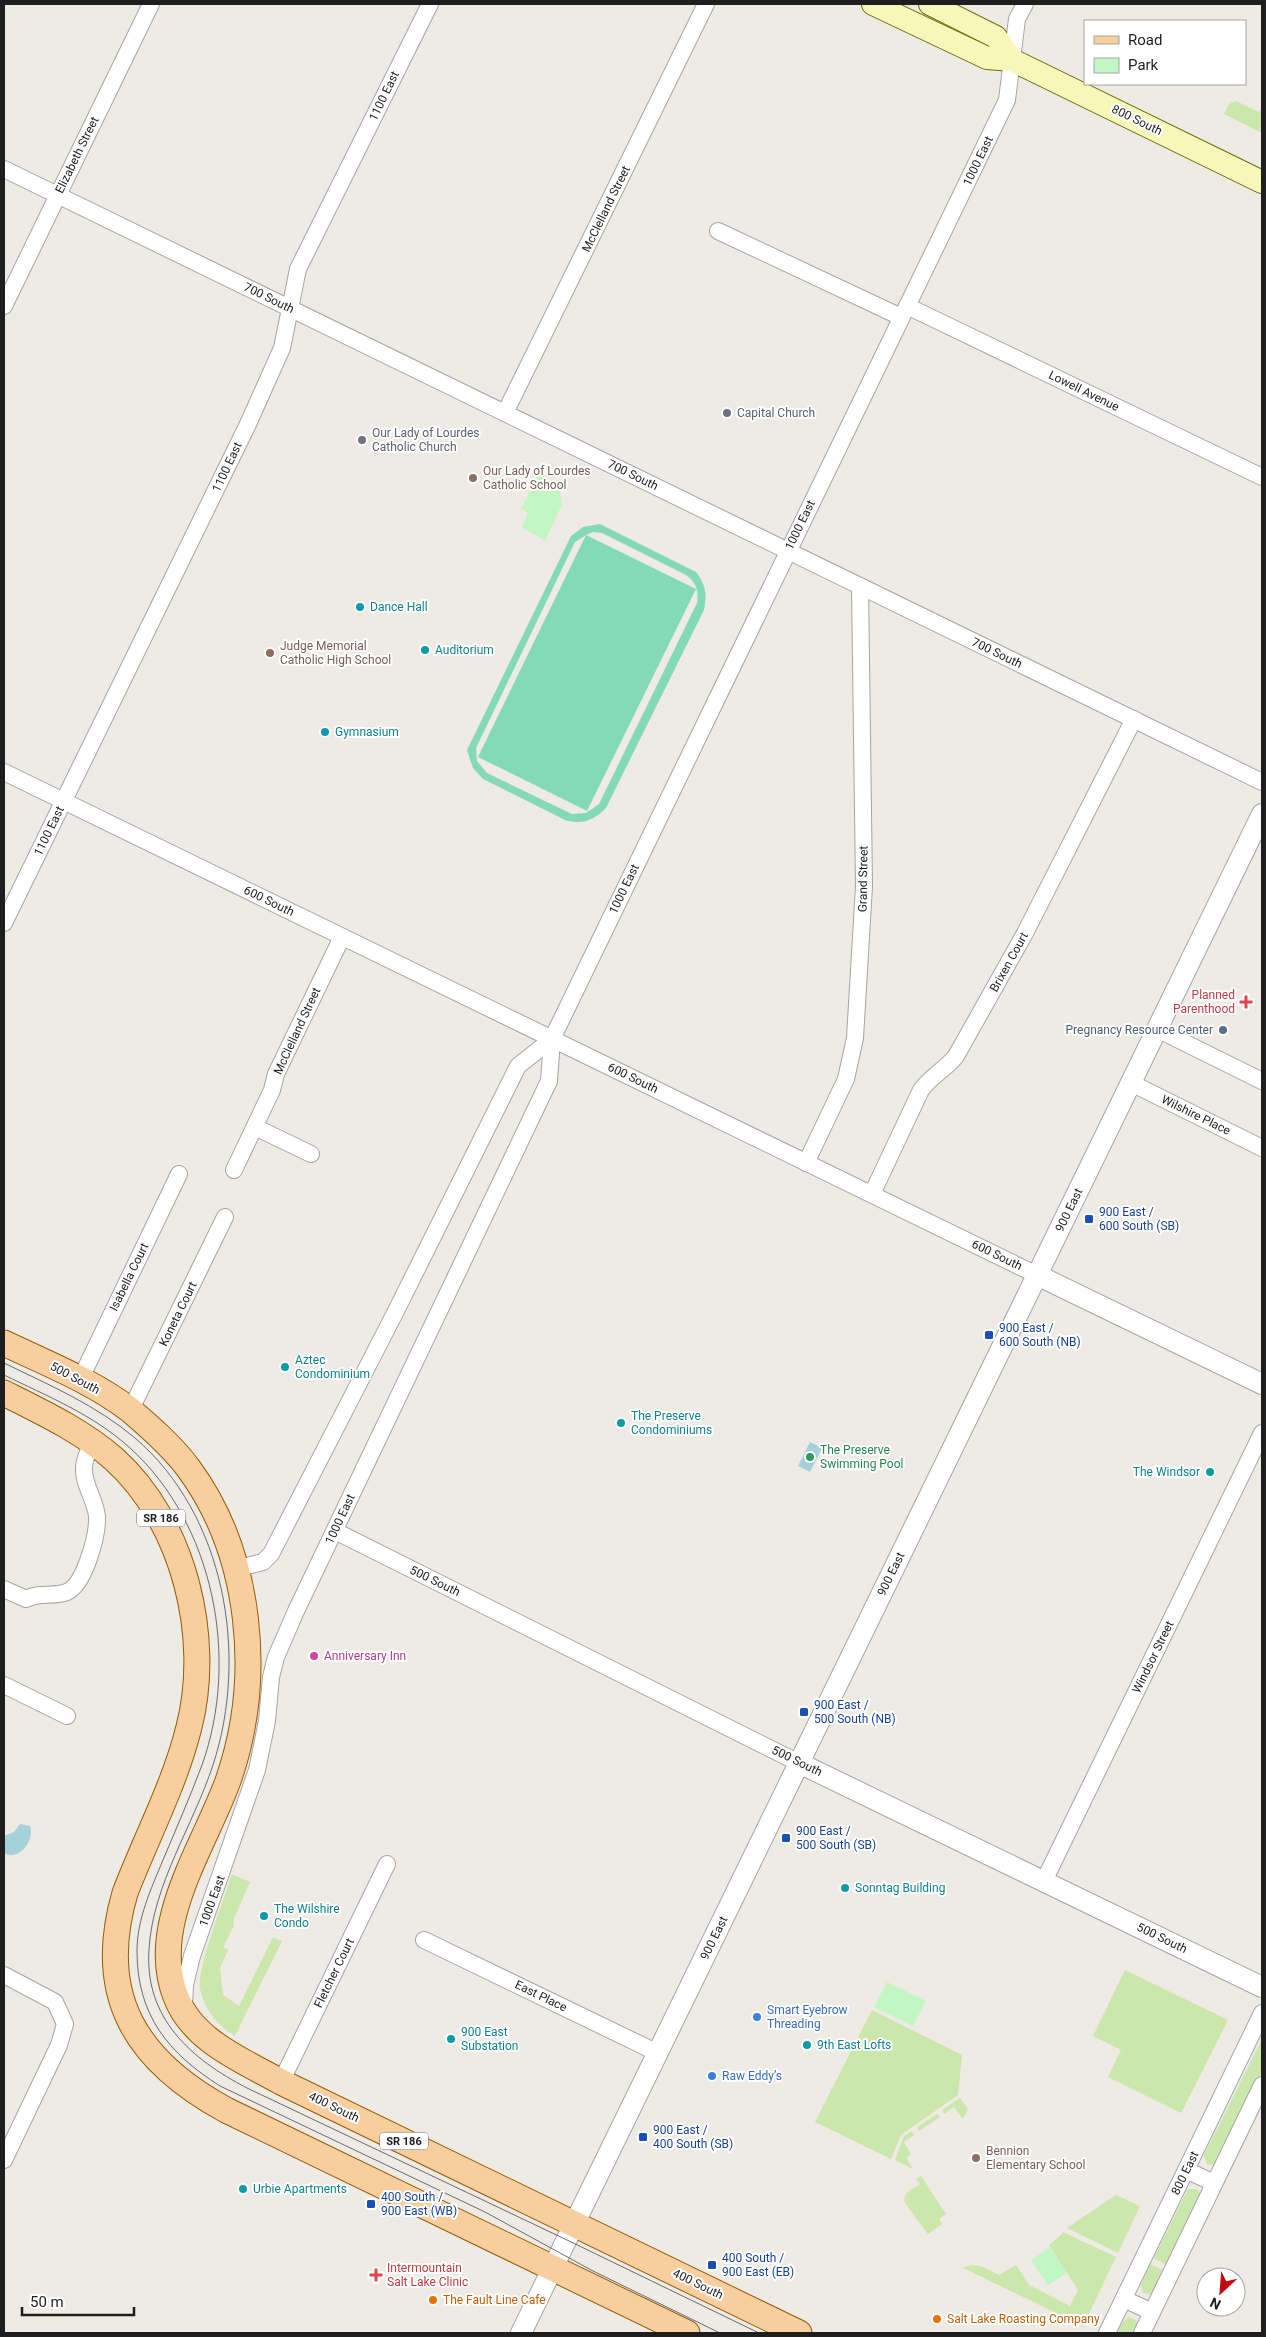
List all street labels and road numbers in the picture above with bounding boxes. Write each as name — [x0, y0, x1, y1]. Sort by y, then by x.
street label: 1100 East — [366, 69, 402, 123]
street label: 800 South — [1110, 102, 1164, 138]
street label: Elizabeth Street — [52, 114, 102, 196]
street label: 1000 East — [960, 134, 996, 188]
street label: McClelland Street — [579, 164, 633, 254]
street label: 700 South — [242, 280, 296, 316]
street label: Lowell Avenue — [1046, 368, 1122, 414]
street label: 1100 East — [209, 440, 245, 494]
street label: 700 South — [606, 457, 660, 493]
street label: 1000 East — [782, 498, 818, 552]
street label: 700 South — [970, 635, 1024, 671]
street label: 1100 East — [31, 804, 67, 858]
street label: Grand Street — [855, 846, 871, 912]
street label: 1000 East — [606, 862, 642, 916]
street label: 600 South — [242, 883, 296, 919]
street label: Brixen Court — [987, 930, 1031, 994]
street label: McClelland Street — [271, 985, 323, 1077]
street label: 600 South — [606, 1060, 660, 1096]
street label: Wilshire Place — [1159, 1092, 1233, 1138]
street label: 900 East — [1052, 1186, 1086, 1234]
street label: 600 South — [970, 1237, 1024, 1273]
street label: Isabella Court — [106, 1241, 152, 1313]
street label: Koneta Court — [156, 1279, 200, 1349]
street label: 500 South — [48, 1359, 102, 1397]
street label: 1000 East — [322, 1492, 358, 1546]
road number: SR 186 — [137, 1510, 185, 1526]
street label: 900 East — [874, 1550, 908, 1598]
street label: 500 South — [408, 1563, 462, 1599]
street label: Windsor Street — [1129, 1619, 1177, 1695]
street label: 500 South — [770, 1743, 824, 1779]
street label: 1000 East — [196, 1873, 228, 1928]
street label: 900 East — [697, 1914, 731, 1962]
street label: 500 South — [1135, 1920, 1189, 1956]
street label: Fletcher Court — [311, 1936, 357, 2010]
street label: East Place — [513, 1977, 569, 2015]
street label: 400 South — [307, 2089, 361, 2125]
road number: SR 186 — [380, 2132, 428, 2150]
street label: 800 East — [1168, 2149, 1202, 2197]
street label: 400 South — [671, 2266, 725, 2302]

